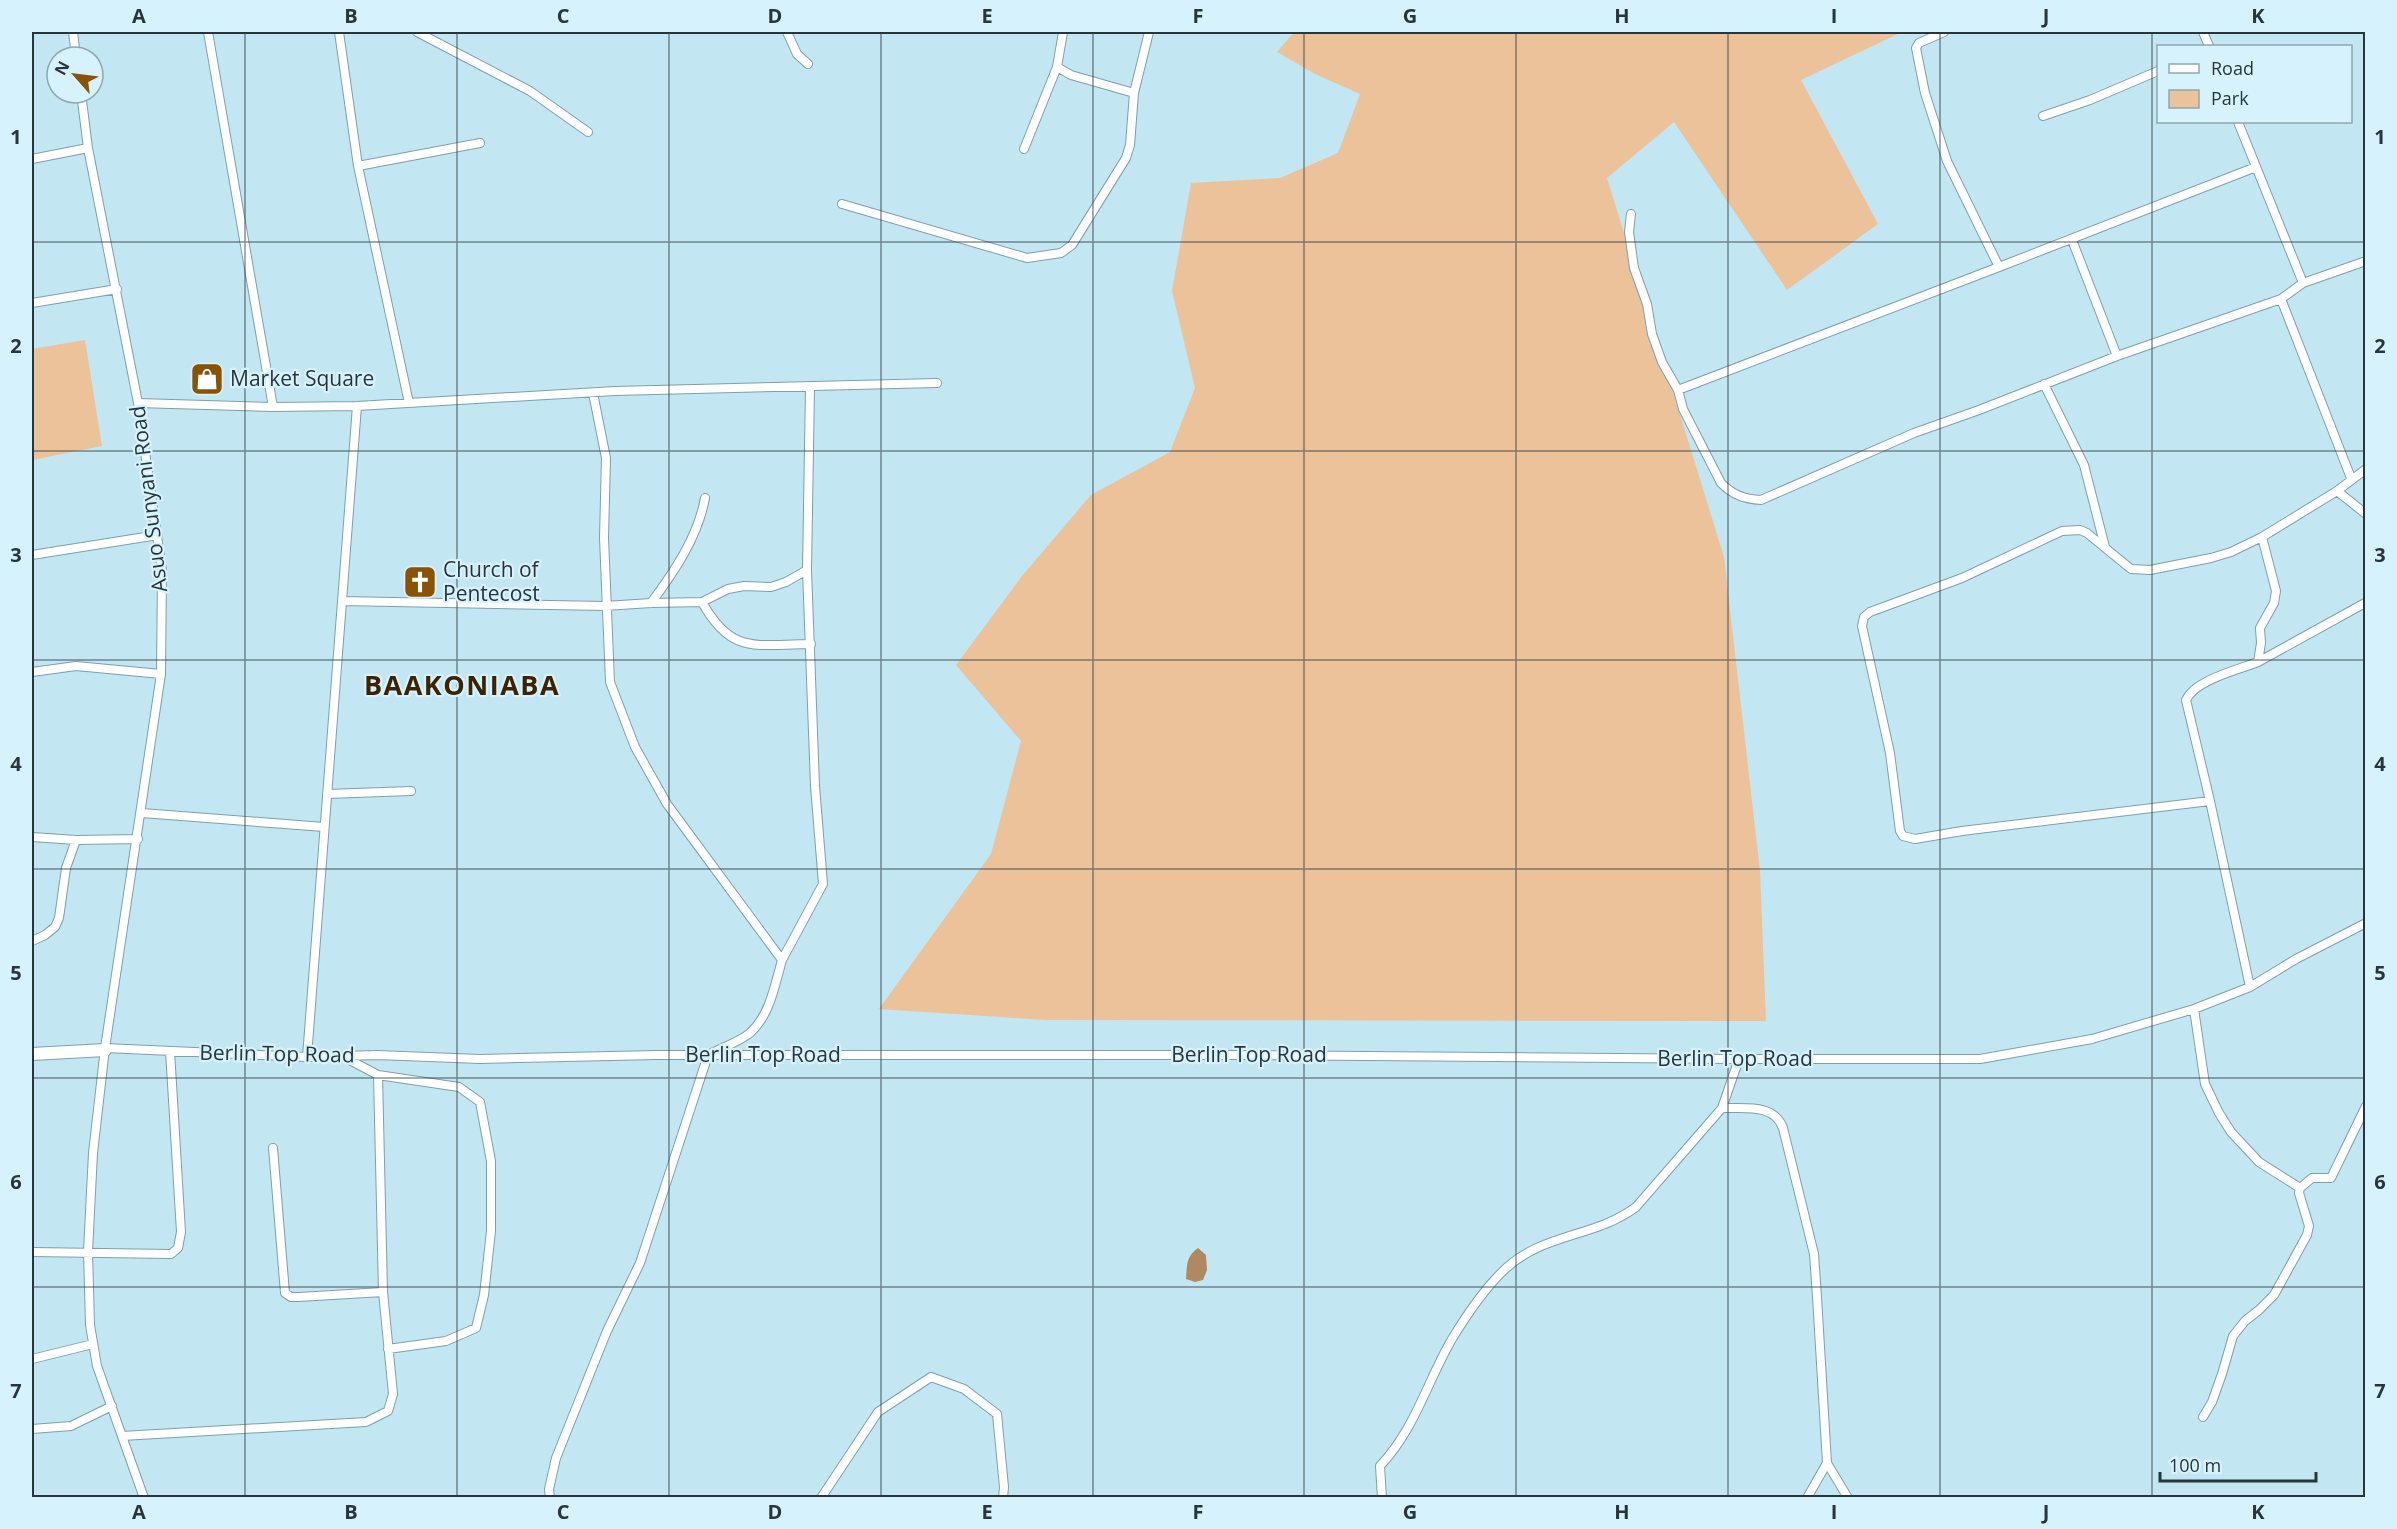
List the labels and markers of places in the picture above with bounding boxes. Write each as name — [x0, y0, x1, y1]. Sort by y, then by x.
shop icon: Market Square — [189, 361, 225, 397]
place label: Market Square — [230, 364, 374, 392]
place label: Church of Pentecost — [443, 555, 541, 607]
church icon: Church of Pentecost — [402, 564, 438, 600]

